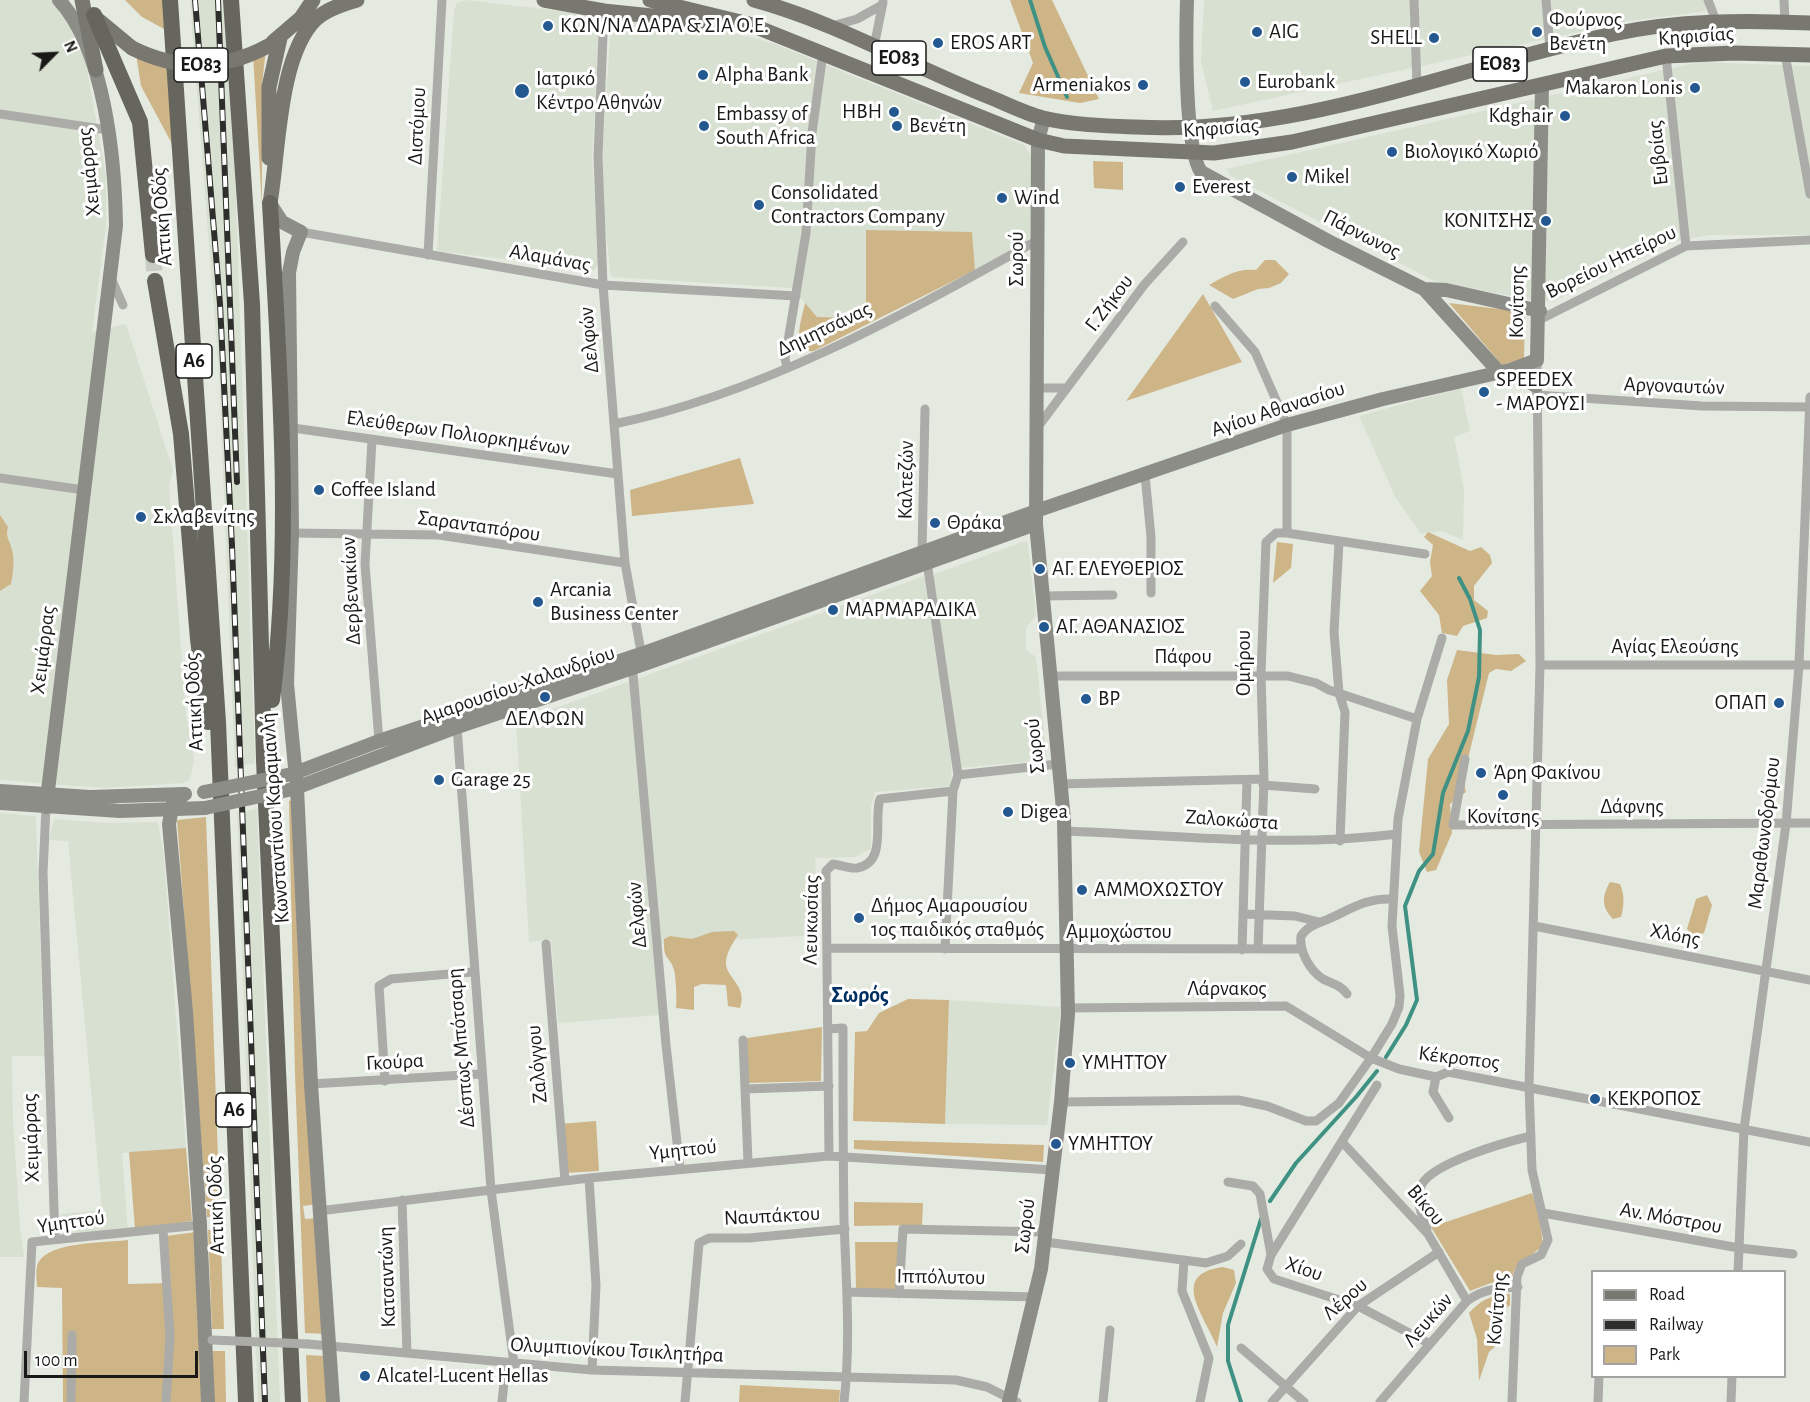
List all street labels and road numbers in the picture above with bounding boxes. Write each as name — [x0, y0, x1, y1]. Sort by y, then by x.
street label: Κηφισίας — [1657, 21, 1735, 51]
road number: ΕΟ83 — [872, 41, 926, 75]
road number: ΕΟ83 — [1473, 47, 1527, 81]
road number: ΕΟ83 — [174, 48, 228, 82]
street label: Διστόμου — [402, 87, 432, 165]
street label: Κηφισίας — [1182, 113, 1260, 143]
street label: Ευβοίας — [1642, 119, 1674, 187]
street label: Χειμάρρας — [72, 126, 106, 218]
street label: Αττική Οδός — [146, 167, 178, 267]
street label: Πάρνωνος — [1319, 204, 1405, 264]
street label: Βορείου Ηπείρου — [1541, 219, 1681, 305]
street label: Σωρού — [1004, 231, 1030, 287]
street label: Αλαμάνας — [507, 238, 593, 278]
street label: Κονίτσης — [1504, 266, 1530, 338]
street label: Γ. Ζήκου — [1079, 269, 1139, 337]
street label: Δημητσάνας — [773, 296, 875, 362]
street label: Δελφών — [574, 306, 604, 374]
road number: Α6 — [176, 344, 212, 378]
street label: Αργοναυτών — [1623, 372, 1725, 400]
street label: Αγίου Αθανασίου — [1208, 376, 1348, 442]
street label: Ελεύθερων Πολιορκημένων — [345, 405, 571, 461]
street label: Καλτεζών — [893, 440, 919, 520]
street label: Σαρανταπόρου — [416, 505, 542, 547]
street label: Δερβενακίων — [336, 536, 366, 646]
street label: Χειμάρρας — [25, 604, 61, 696]
street label: Ομήρου — [1231, 630, 1257, 696]
street label: Αγίας Ελεούσης — [1611, 634, 1739, 660]
street label: Αμαρουσίου-Χαλανδρίου — [418, 640, 618, 730]
street label: Πάφου — [1154, 644, 1212, 670]
street label: Αττική Οδός — [179, 652, 209, 752]
street label: Κωνσταντίνου Καραμανλή — [255, 712, 295, 924]
street label: Σωρού — [1020, 717, 1050, 775]
street label: Μαραθωνοδρόμου — [1742, 755, 1786, 911]
street label: Δάφνης — [1600, 794, 1664, 820]
street label: Ζαλοκώστα — [1184, 804, 1280, 836]
street label: Λευκωσίας — [798, 875, 824, 965]
street label: Δελφών — [622, 881, 652, 949]
street label: Χλόης — [1648, 918, 1702, 952]
street label: Αμμοχώστου — [1066, 919, 1172, 945]
street label: Δέσπως Μπότσαρη — [441, 967, 481, 1129]
street label: Λάρνακος — [1187, 976, 1267, 1002]
street label: Ζαλόγγου — [521, 1024, 553, 1104]
street label: Κέκροπος — [1417, 1041, 1501, 1075]
street label: Γκούρα — [365, 1048, 425, 1076]
street label: Χειμάρρας — [17, 1093, 45, 1183]
road number: Α6 — [216, 1093, 252, 1127]
street label: Υμηττού — [648, 1134, 718, 1166]
street label: Αττική Οδός — [202, 1155, 230, 1255]
street label: Βίκου — [1402, 1179, 1450, 1231]
street label: Σωρού — [1009, 1197, 1041, 1255]
street label: Αν. Μόστρου — [1618, 1197, 1724, 1239]
street label: Ναυπάκτου — [723, 1201, 821, 1231]
street label: Υμηττού — [36, 1205, 106, 1239]
street label: Κατσαντώνη — [373, 1226, 401, 1328]
street label: Χίου — [1282, 1251, 1326, 1287]
street label: Ιππόλυτου — [896, 1264, 986, 1290]
street label: Λέρου — [1317, 1272, 1373, 1326]
street label: Κονίτσης — [1481, 1272, 1513, 1346]
street label: Λευκών — [1398, 1288, 1458, 1352]
street label: Ολυμπιονίκου Τσικλητήρα — [510, 1332, 724, 1368]

